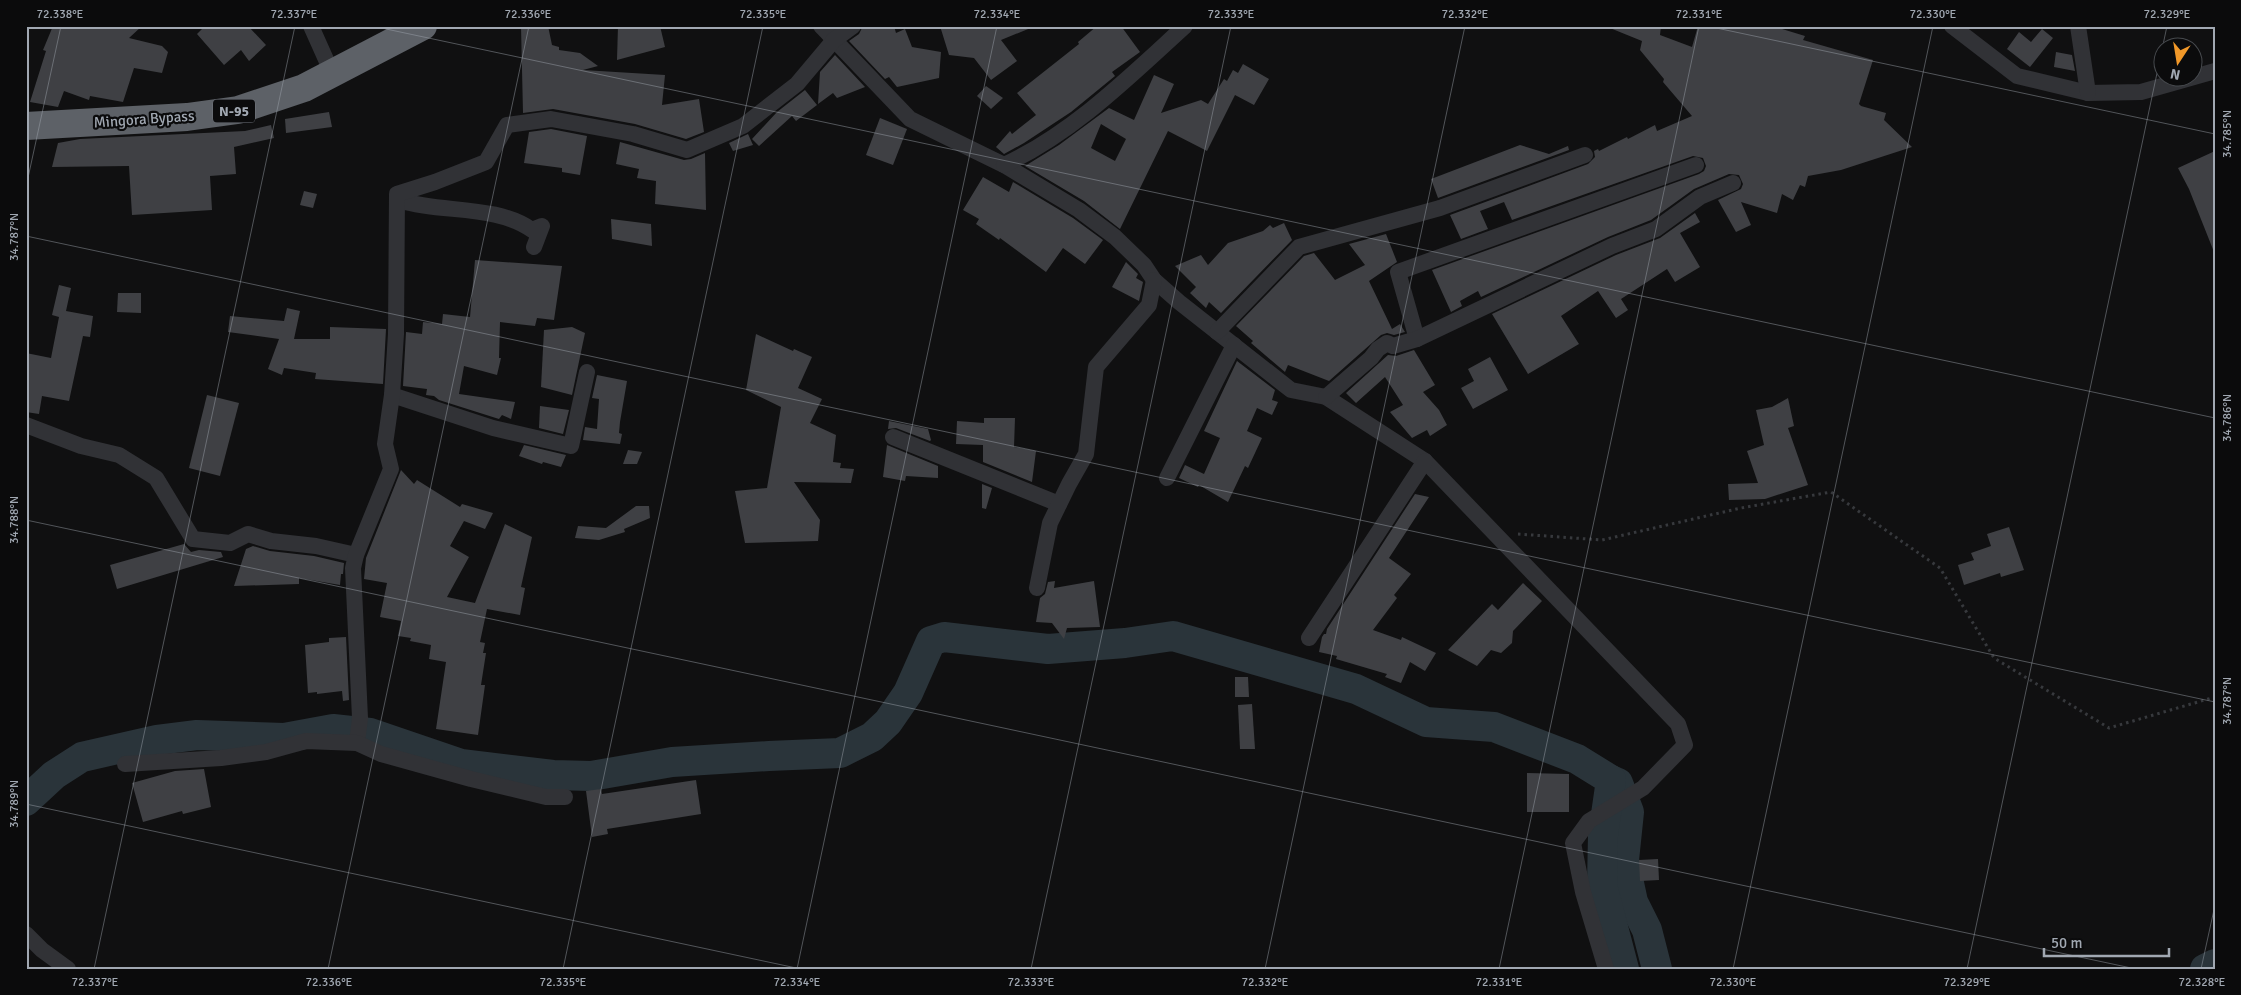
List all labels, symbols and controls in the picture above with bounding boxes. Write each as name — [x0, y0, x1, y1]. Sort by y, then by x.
text: 72.338°E — [37, 7, 84, 22]
text: 72.337°E — [271, 7, 318, 22]
text: 72.336°E — [505, 7, 552, 22]
text: 72.335°E — [740, 7, 787, 22]
text: 72.334°E — [974, 7, 1021, 22]
text: 72.333°E — [1208, 7, 1255, 22]
text: 72.332°E — [1442, 7, 1489, 22]
text: 72.331°E — [1676, 7, 1723, 22]
text: 72.330°E — [1910, 7, 1957, 22]
text: 72.329°E — [2144, 7, 2191, 22]
north arrow — [2154, 38, 2204, 88]
text: N — [2169, 65, 2182, 84]
road number: N-95 — [213, 100, 255, 122]
street label: Mingora Bypass — [93, 106, 195, 131]
text: 34.785°N — [2220, 110, 2235, 158]
text: 34.787°N — [7, 213, 22, 261]
text: 34.786°N — [2220, 394, 2235, 442]
text: 34.788°N — [7, 496, 22, 544]
text: 34.787°N — [2220, 677, 2235, 725]
text: 34.789°N — [7, 780, 22, 828]
scale bar — [2044, 925, 2168, 957]
text: 50 m — [2051, 934, 2082, 952]
text: 72.337°E — [72, 975, 119, 990]
text: 72.336°E — [306, 975, 353, 990]
text: 72.335°E — [540, 975, 587, 990]
text: 72.334°E — [774, 975, 821, 990]
text: 72.333°E — [1008, 975, 1055, 990]
text: 72.332°E — [1242, 975, 1289, 990]
text: 72.331°E — [1476, 975, 1523, 990]
text: 72.330°E — [1710, 975, 1757, 990]
text: 72.329°E — [1944, 975, 1991, 990]
text: 72.328°E — [2179, 975, 2226, 990]

